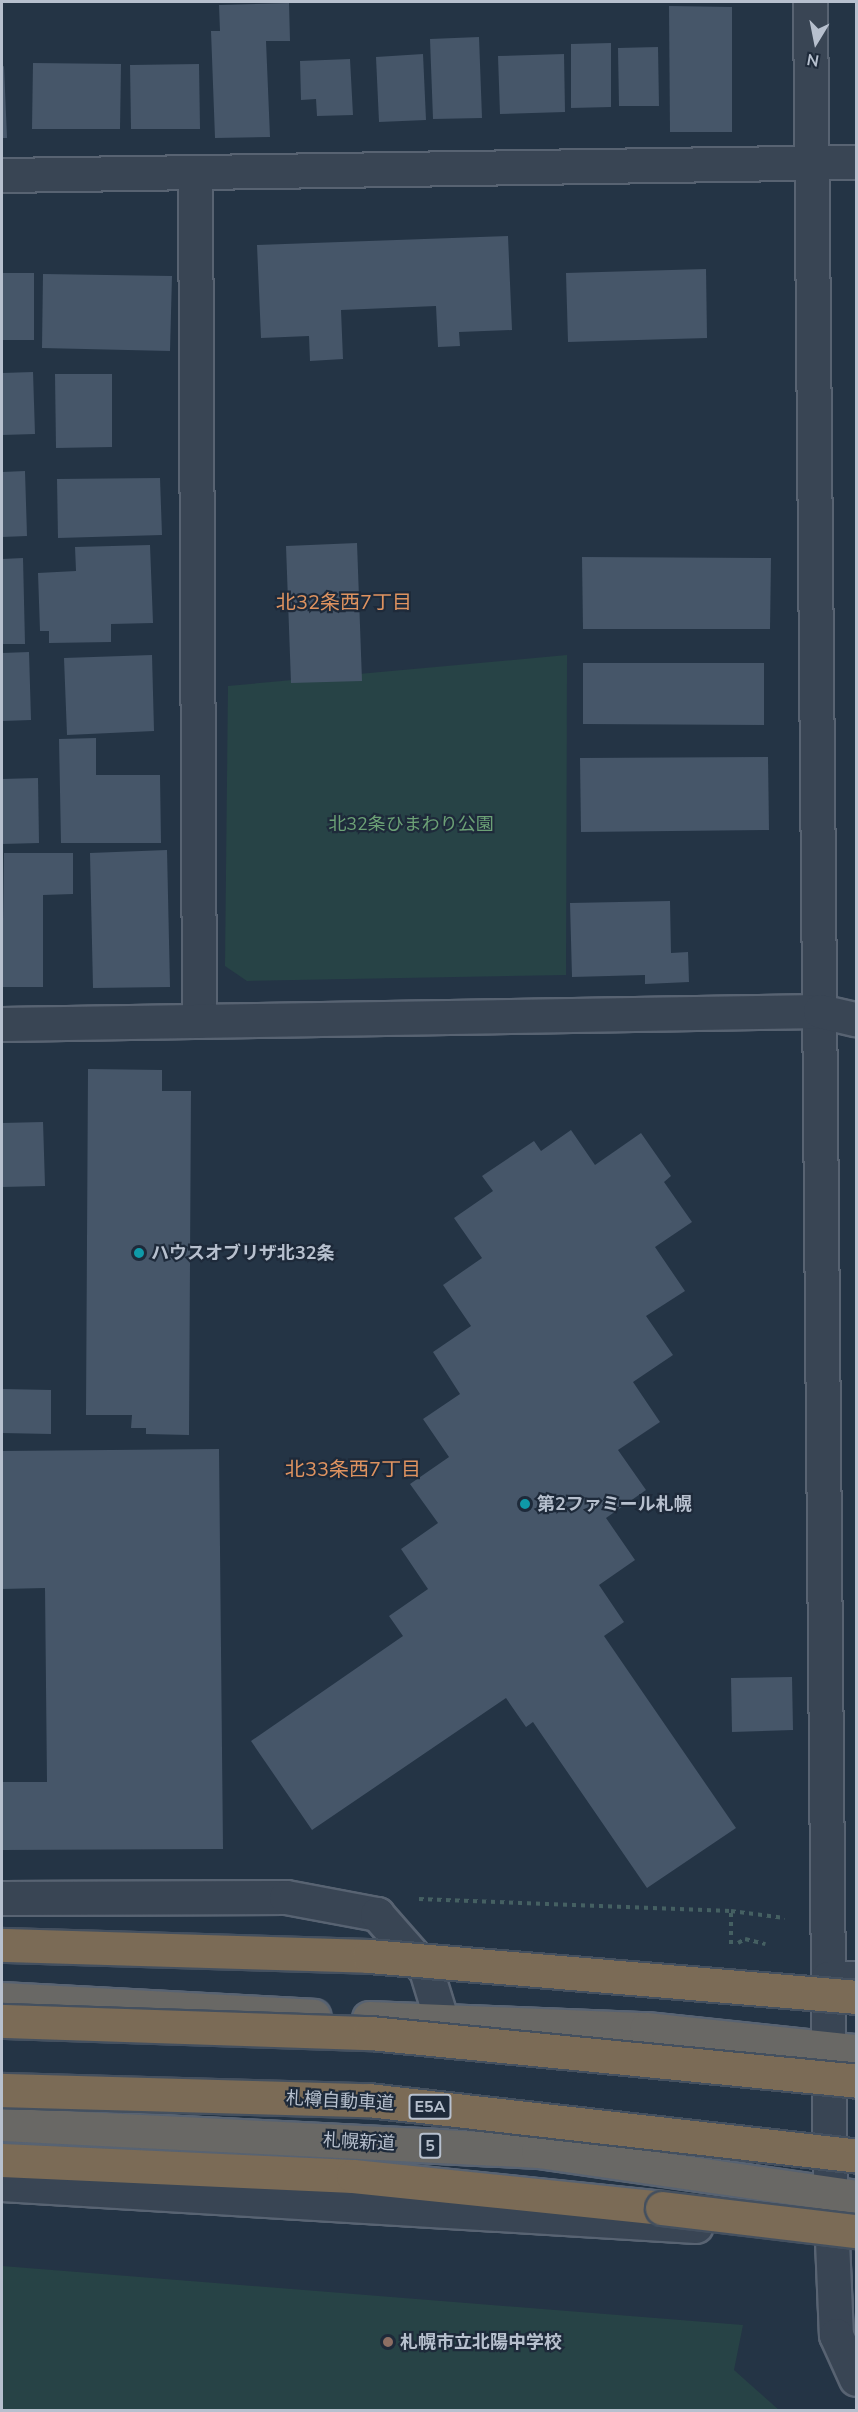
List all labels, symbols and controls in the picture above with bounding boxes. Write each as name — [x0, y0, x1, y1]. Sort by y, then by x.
north arrow — [786, 12, 846, 72]
text: N — [805, 48, 821, 72]
district label: 北32条西7丁目 — [276, 590, 412, 614]
park label: 北32条ひまわり公園 — [328, 813, 494, 835]
place label: ハウスオブリザ北32条 — [151, 1242, 335, 1264]
marker: ハウスオブリザ北32条 — [132, 1246, 146, 1260]
district label: 北33条西7丁目 — [285, 1457, 421, 1481]
place label: 第2ファミール札幌 — [537, 1493, 692, 1515]
marker: 第2ファミール札幌 — [518, 1497, 532, 1511]
street label: 札樽自動車道 — [286, 2087, 394, 2115]
road number: E5A — [408, 2094, 452, 2120]
street label: 札幌新道 — [322, 2129, 396, 2155]
road number: 5 — [418, 2133, 442, 2159]
place label: 札幌市立北陽中学校 — [400, 2331, 562, 2353]
marker: 札幌市立北陽中学校 — [381, 2335, 395, 2349]

